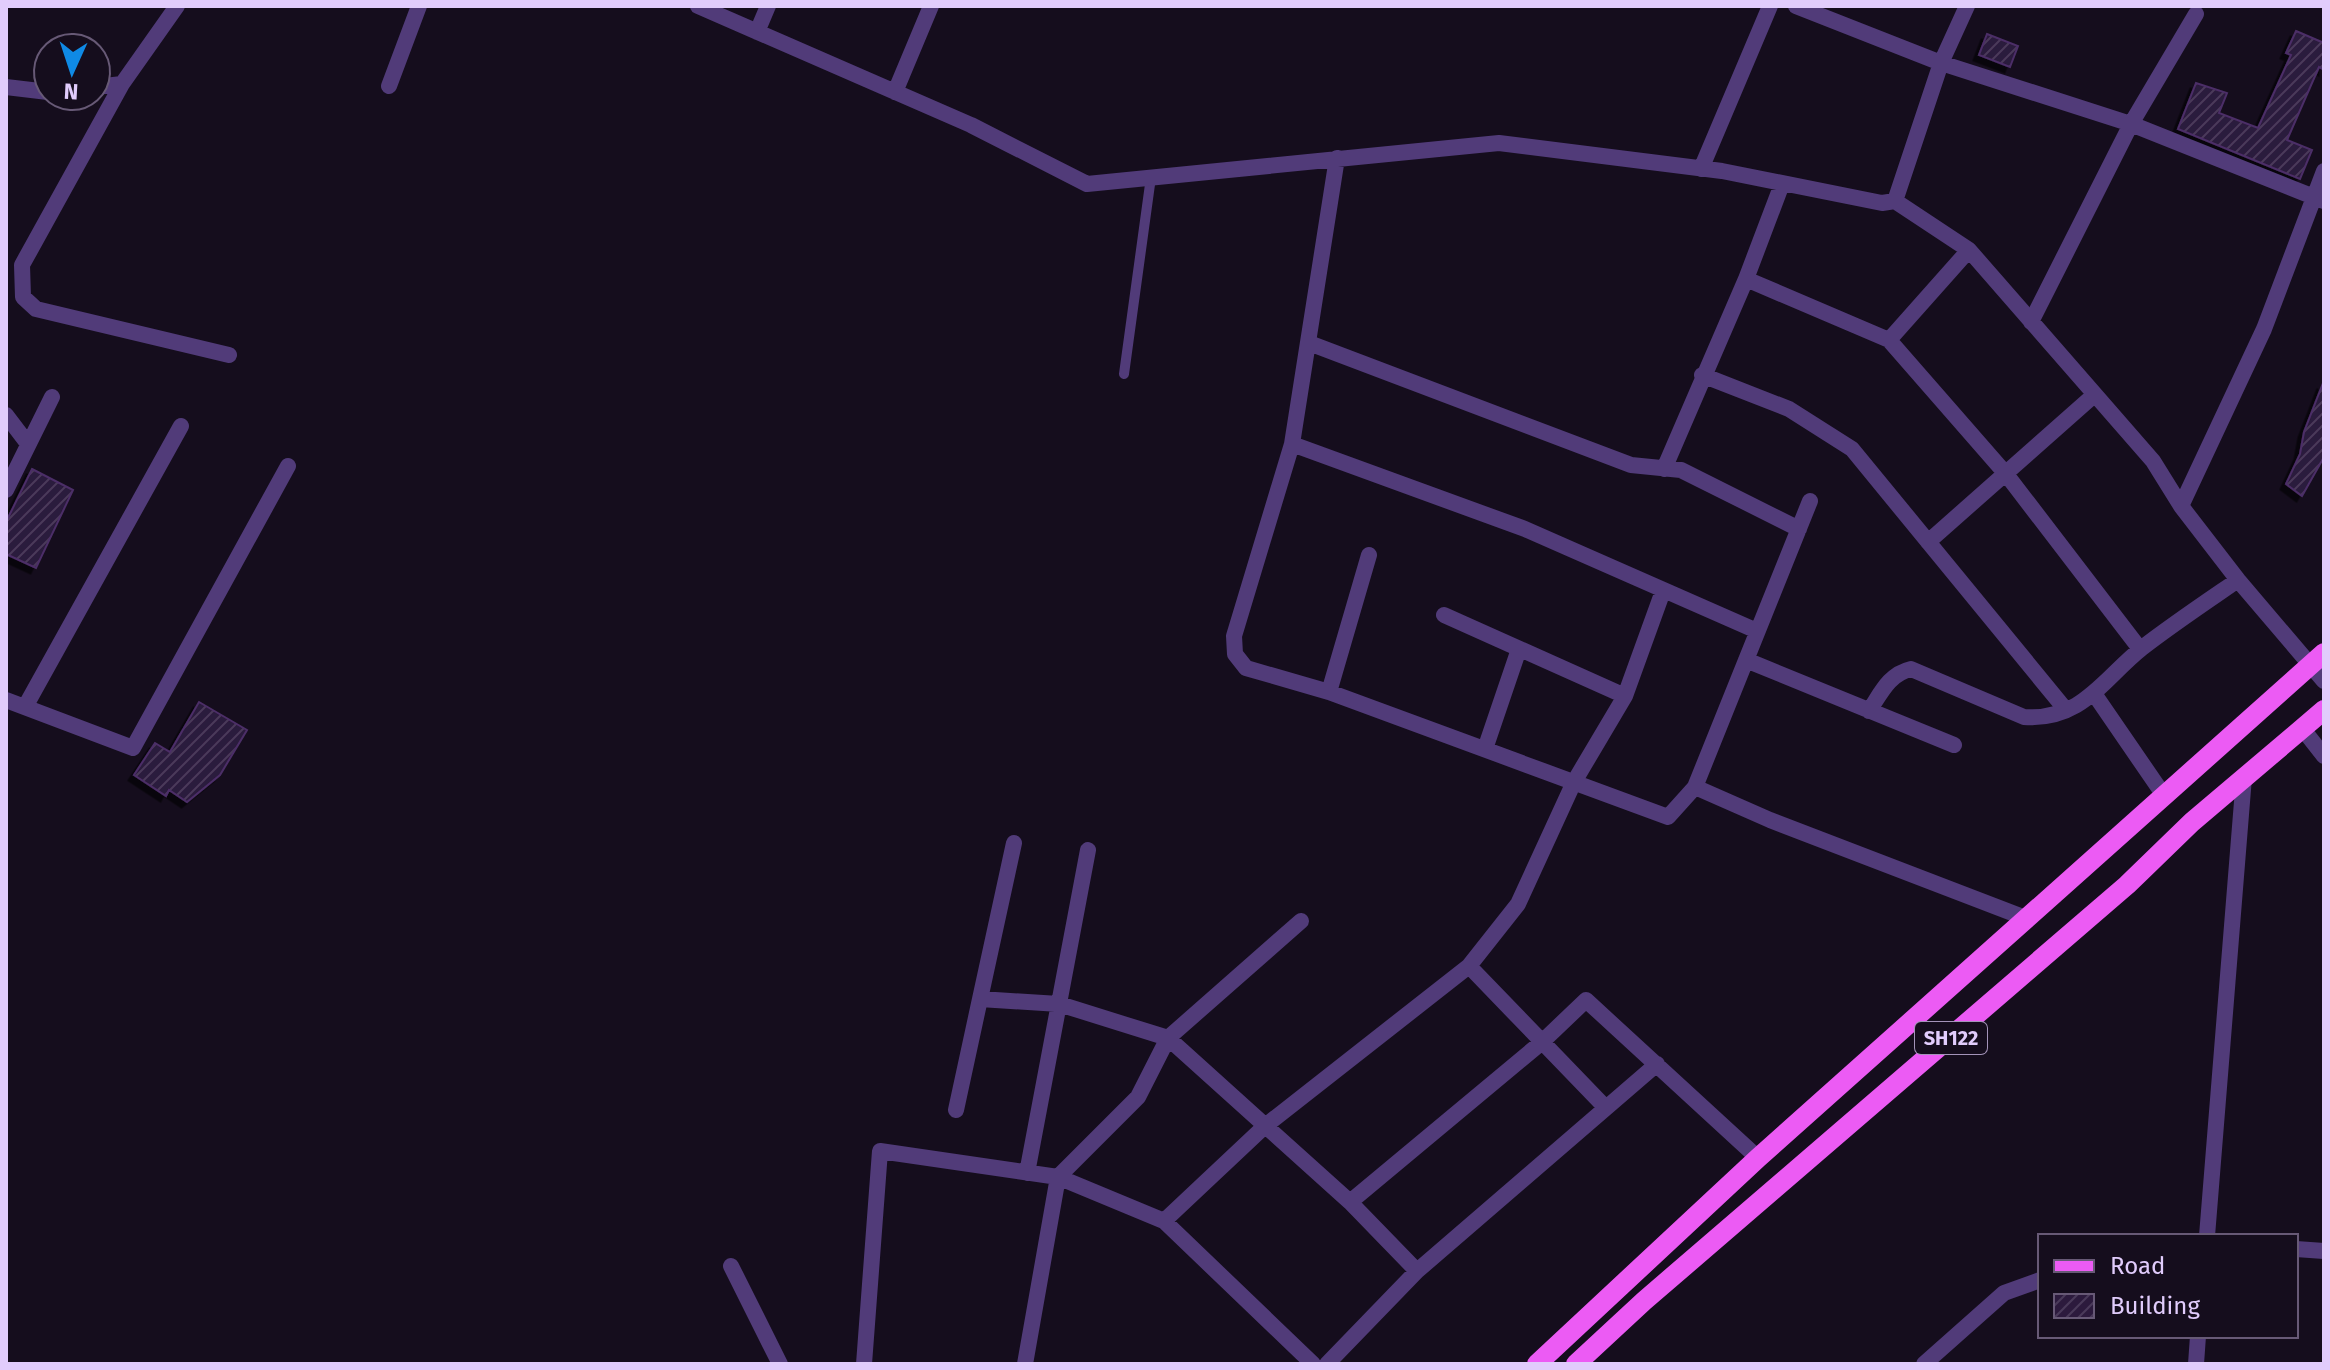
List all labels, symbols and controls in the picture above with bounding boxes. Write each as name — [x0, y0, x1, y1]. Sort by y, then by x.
north arrow — [32, 32, 112, 112]
text: N — [63, 78, 79, 105]
road number: SH122 — [1915, 1022, 1987, 1054]
legend — [2038, 1234, 2298, 1338]
text: Road — [2110, 1252, 2165, 1280]
text: Building — [2110, 1292, 2200, 1320]

